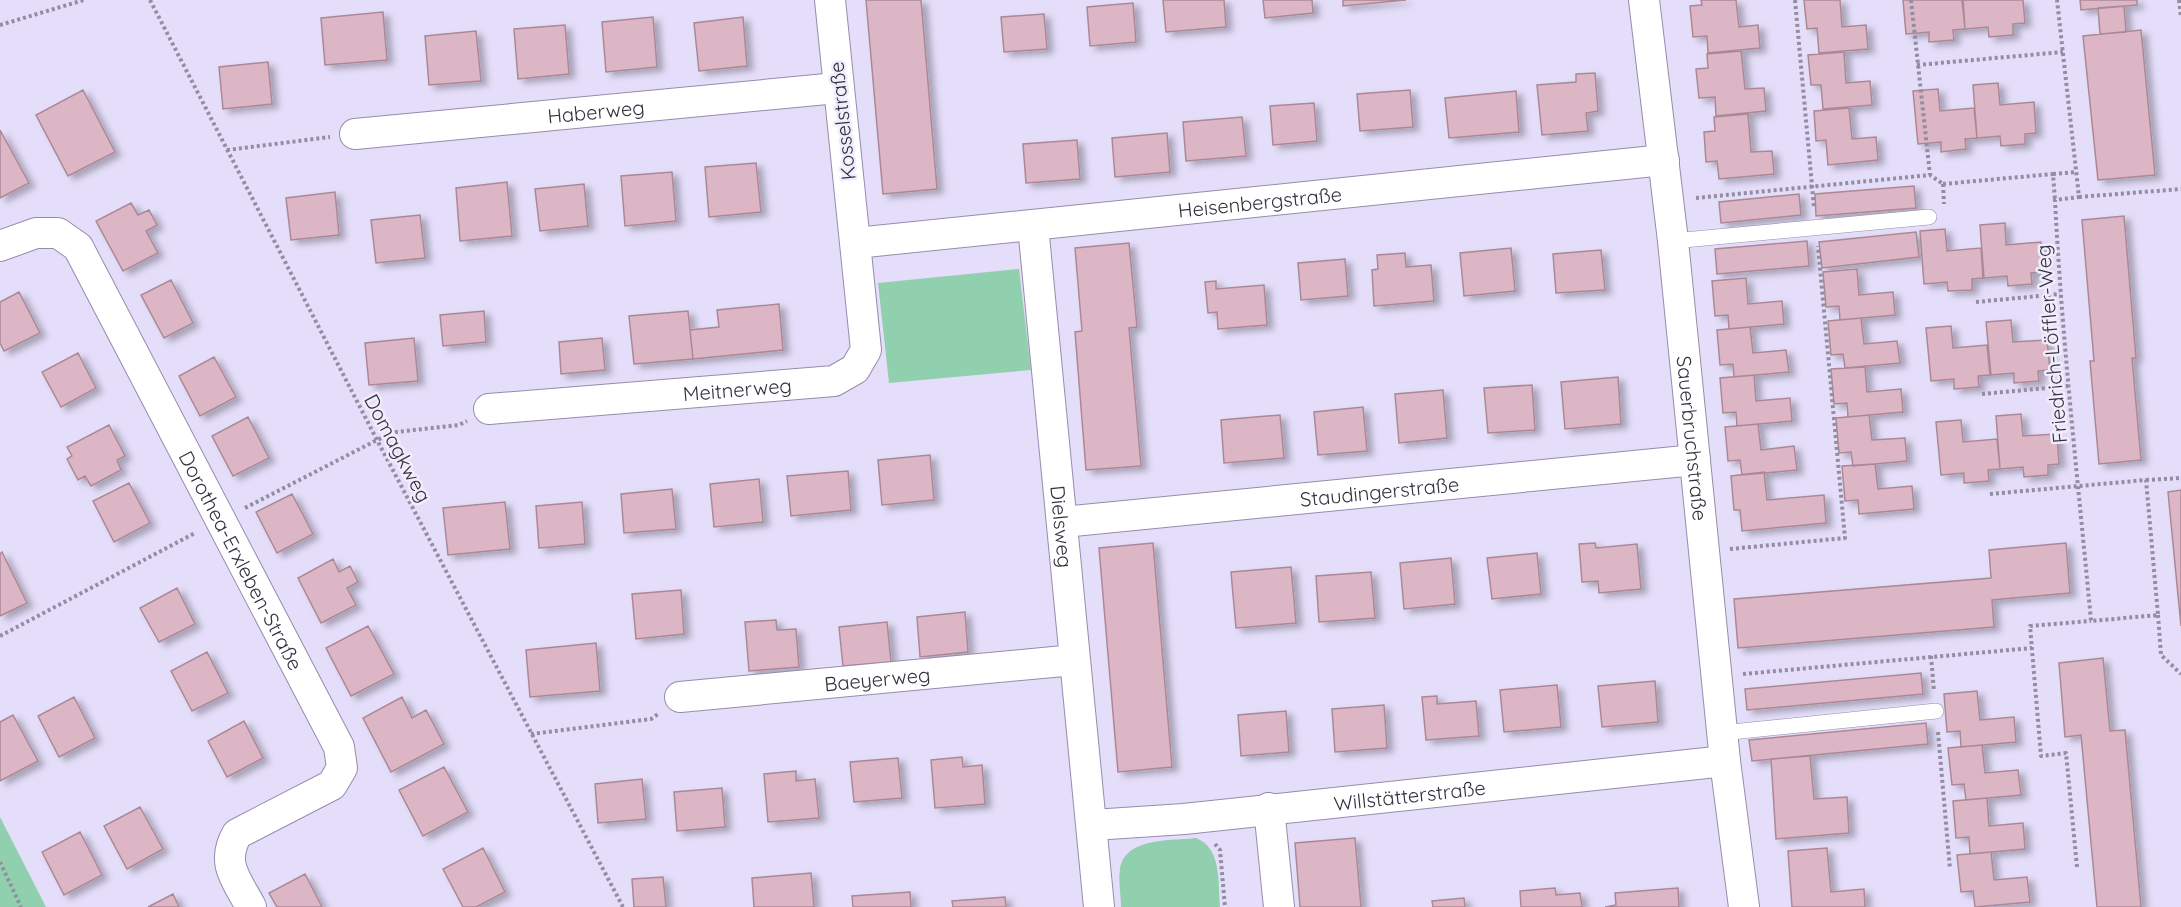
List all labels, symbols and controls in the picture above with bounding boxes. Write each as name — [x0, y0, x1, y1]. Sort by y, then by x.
street label: Kosselstraße — [823, 61, 861, 181]
street label: Haberweg — [546, 94, 646, 128]
street label: Heisenbergstraße — [1177, 181, 1343, 222]
street label: Friedrich-Löffler-Weg — [2030, 244, 2072, 444]
street label: Sauerbruchstraße — [1672, 355, 1713, 522]
street label: Meitnerweg — [682, 372, 793, 406]
street label: Domagkweg — [359, 390, 437, 506]
street label: Dorothea-Erxleben-Straße — [174, 446, 309, 674]
street label: Staudingerstraße — [1299, 471, 1460, 511]
street label: Dielsweg — [1046, 484, 1079, 569]
street label: Baeyerweg — [823, 661, 931, 696]
street label: Willstätterstraße — [1332, 774, 1487, 815]

